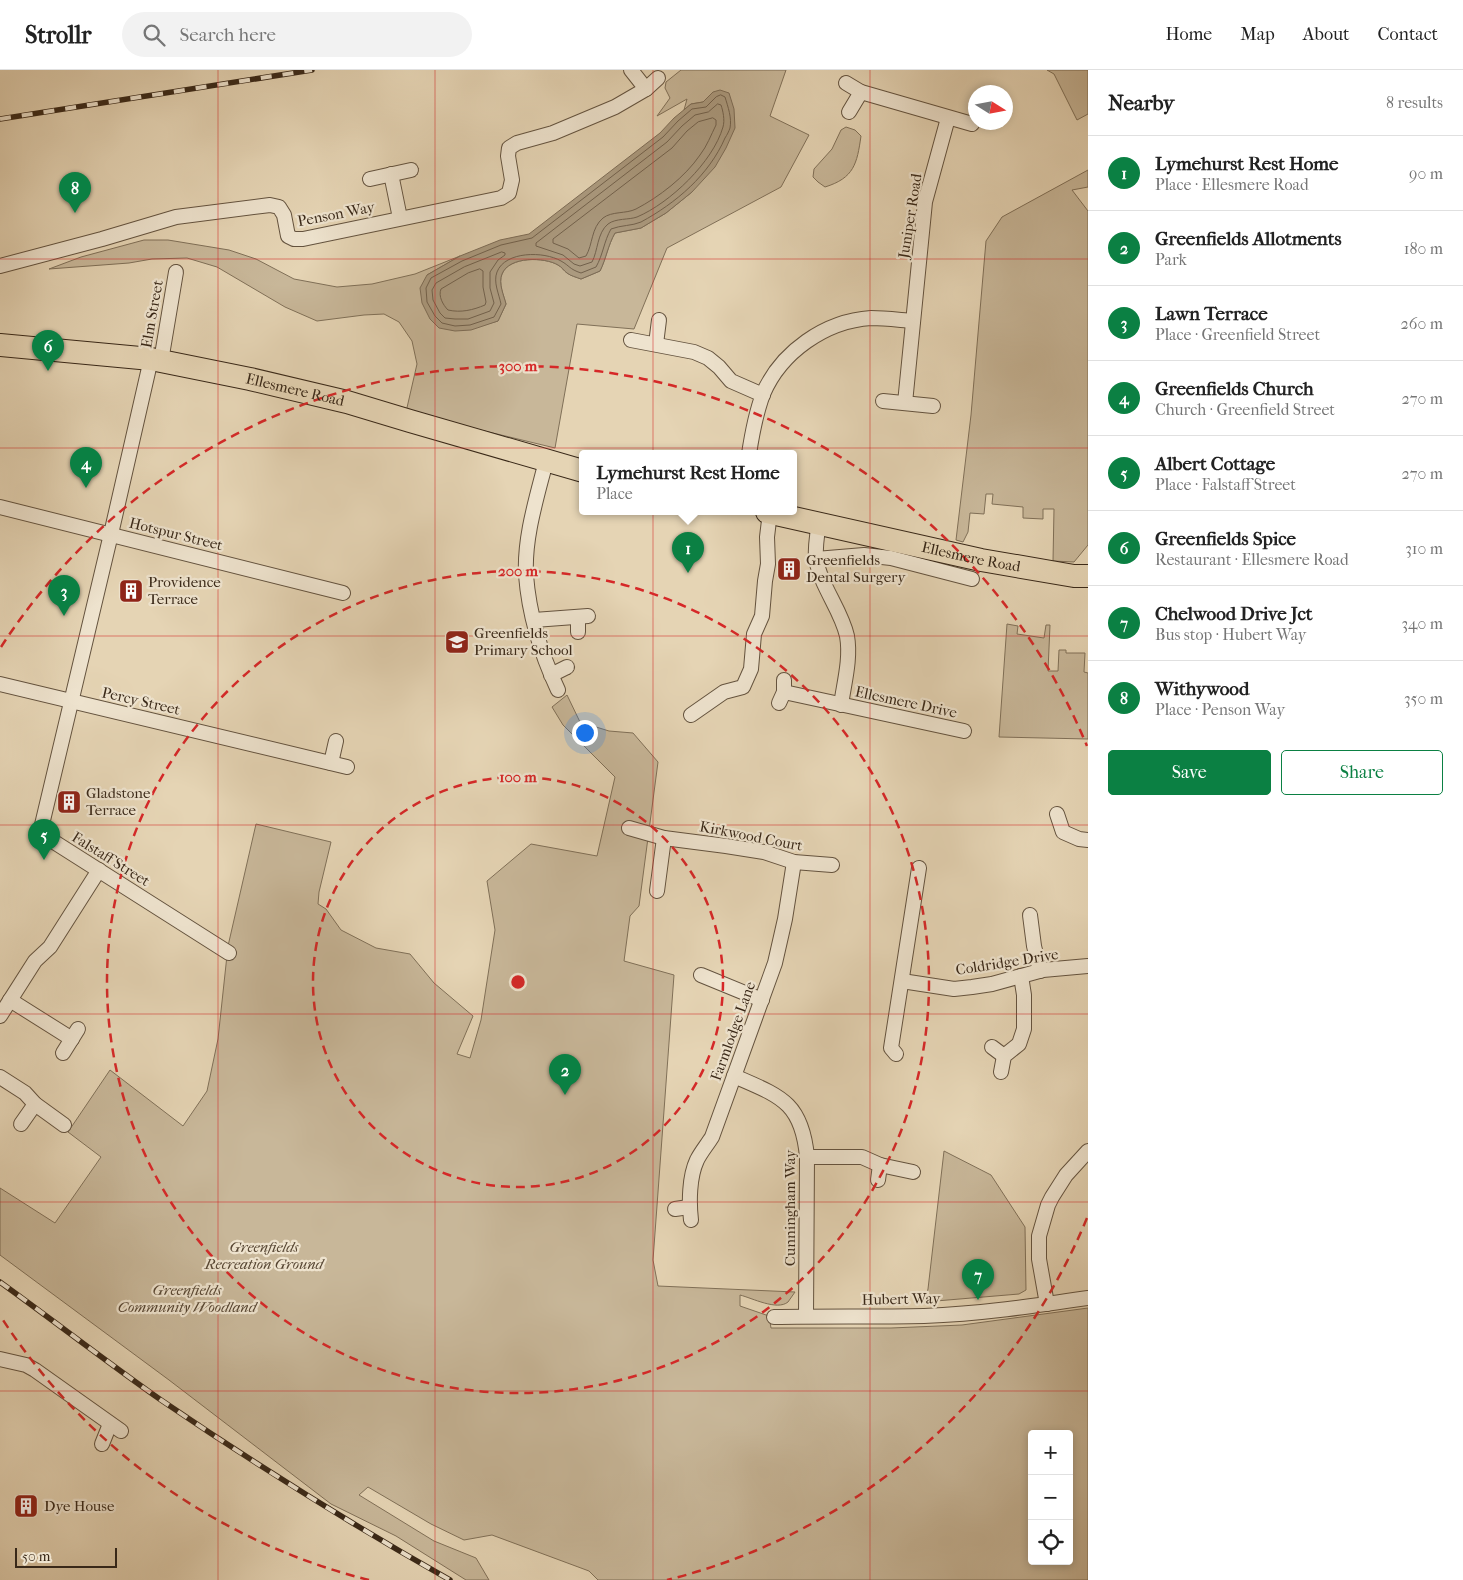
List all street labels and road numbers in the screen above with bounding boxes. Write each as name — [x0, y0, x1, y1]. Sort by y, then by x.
street label: Juniper Road — [894, 172, 926, 261]
street label: Penson Way — [296, 198, 377, 230]
street label: Elm Street — [137, 278, 167, 349]
street label: Ellesmere Road — [244, 369, 347, 410]
street label: Hotspur Street — [127, 514, 225, 554]
street label: Ellesmere Road — [920, 538, 1023, 576]
street label: Ellesmere Drive — [853, 682, 959, 722]
street label: Percy Street — [100, 683, 183, 719]
street label: Kirkwood Court — [698, 817, 805, 855]
street label: Falstaff Street — [69, 828, 154, 890]
street label: Coldridge Drive — [954, 945, 1060, 979]
street label: Farmlodge Lane — [707, 978, 759, 1083]
street label: Cunningham Way — [781, 1149, 799, 1266]
street label: Hubert Way — [861, 1289, 942, 1309]

